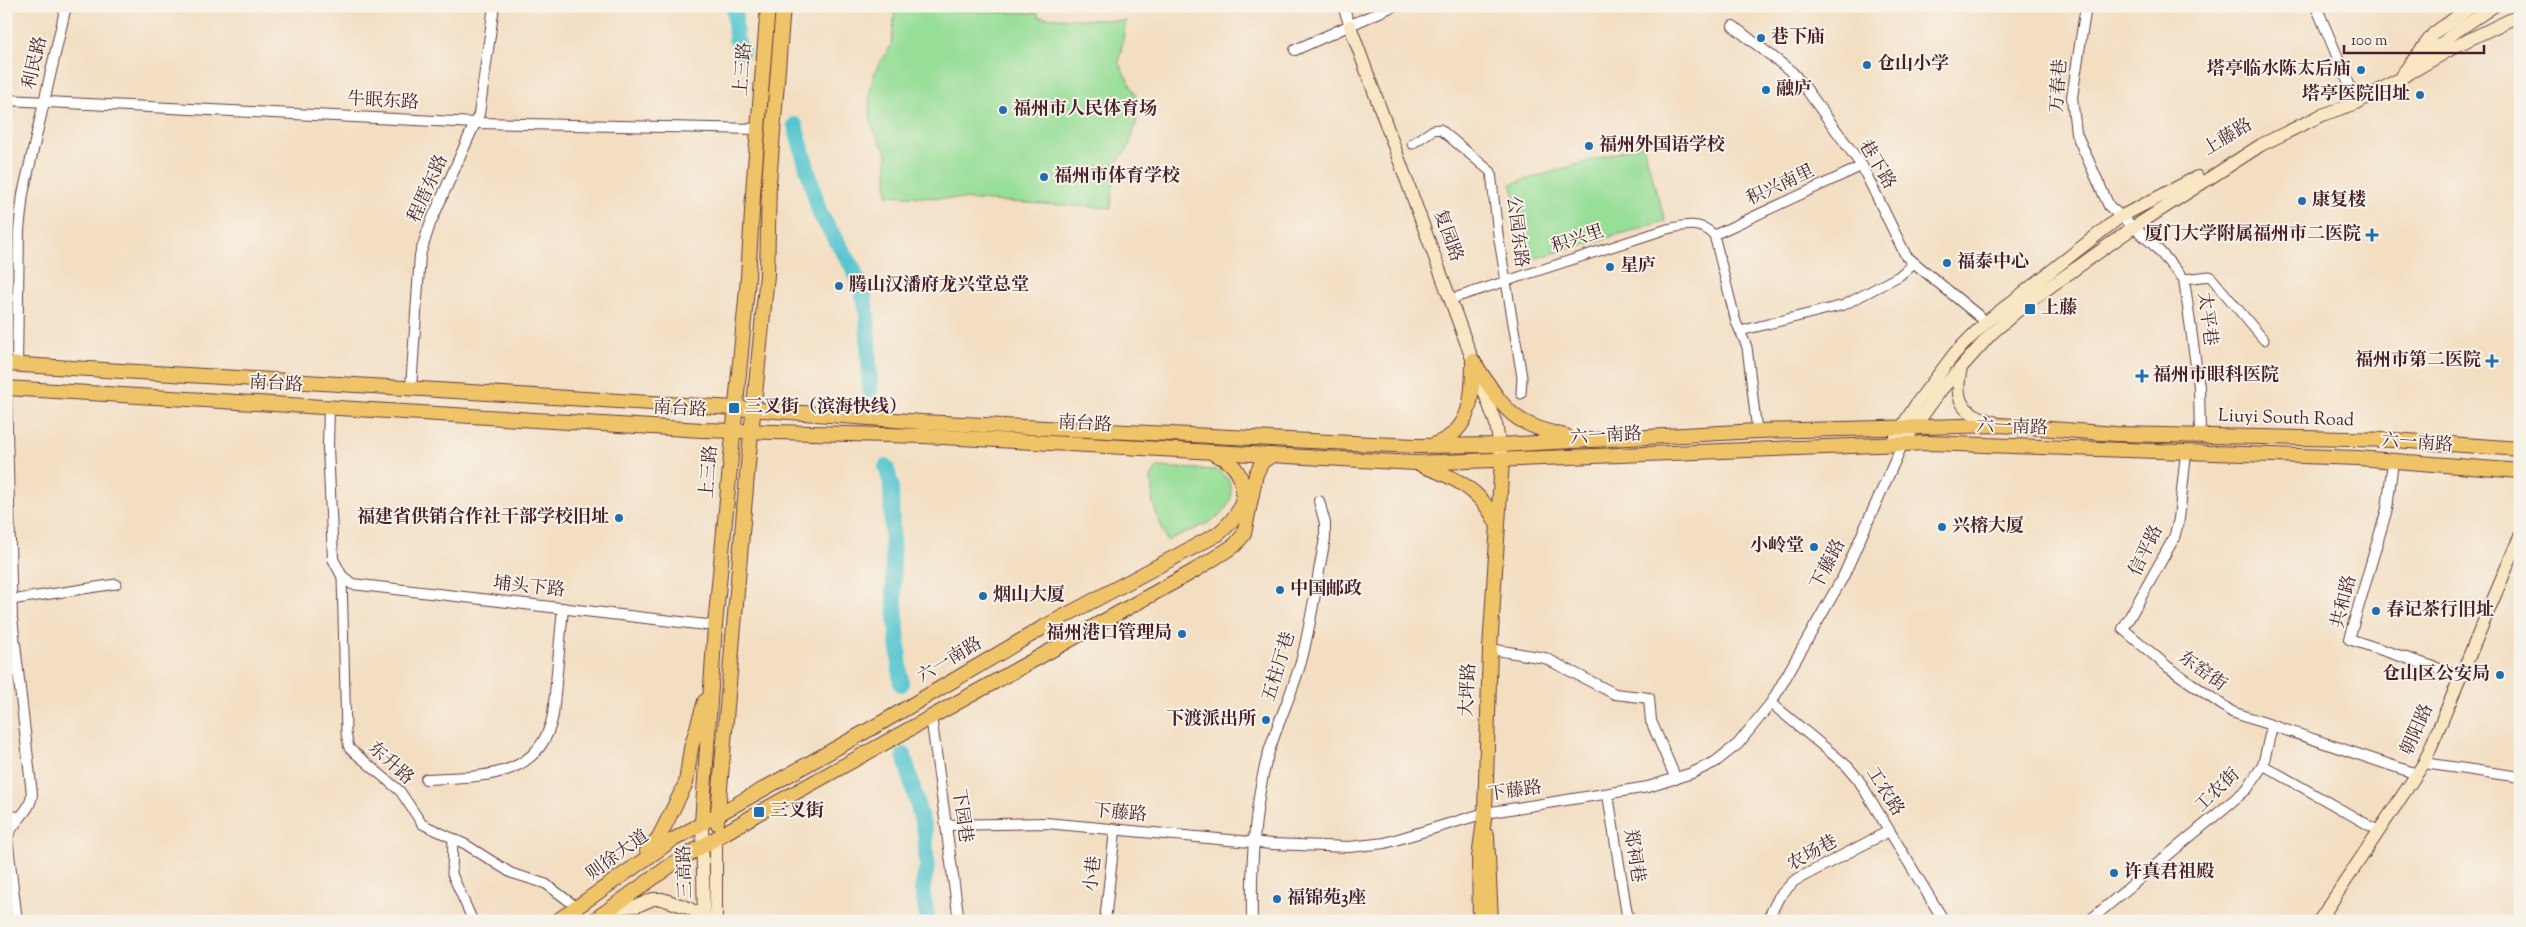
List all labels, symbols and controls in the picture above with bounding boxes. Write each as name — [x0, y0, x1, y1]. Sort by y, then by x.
scale bar — [2344, 22, 2484, 54]
place label: 巷下庙 — [1771, 25, 1825, 51]
text: 100 m — [2351, 31, 2388, 52]
marker: 巷下庙 — [1755, 32, 1767, 44]
street label: 利民路 — [17, 34, 55, 92]
street label: 上三路 — [729, 41, 759, 97]
place label: 仓山小学 — [1877, 52, 1949, 78]
place label: 塔亭临水陈太后庙 — [2207, 57, 2351, 83]
street label: 万春巷 — [2045, 58, 2075, 114]
marker: 仓山小学 — [1861, 59, 1873, 71]
marker: 塔亭临水陈太后庙 — [2355, 64, 2367, 76]
place label: 融庐 — [1776, 77, 1812, 103]
place label: 塔亭医院旧址 — [2302, 82, 2410, 108]
marker: 融庐 — [1760, 84, 1772, 96]
street label: 牛眠东路 — [346, 87, 420, 117]
marker: 塔亭医院旧址 — [2414, 89, 2426, 101]
place label: 福州市人民体育场 — [1013, 97, 1157, 123]
marker: 福州市人民体育场 — [997, 104, 1009, 116]
street label: 上藤路 — [2198, 113, 2258, 163]
place label: 福州外国语学校 — [1599, 133, 1725, 159]
street label: 巷下路 — [1851, 135, 1901, 195]
marker: 福州外国语学校 — [1583, 140, 1595, 152]
street label: 程厝东路 — [402, 151, 456, 227]
street label: 积兴南里 — [1743, 159, 1819, 213]
place label: 福州市体育学校 — [1054, 164, 1180, 190]
marker: 福州市体育学校 — [1038, 171, 1050, 183]
place label: 康复楼 — [2312, 188, 2366, 214]
street label: 公园东路 — [1499, 195, 1533, 269]
marker: 康复楼 — [2296, 195, 2308, 207]
street label: 复园路 — [1426, 206, 1468, 266]
street label: 积兴里 — [1548, 219, 1608, 261]
place label: 厦门大学附属福州市二医院 — [2145, 222, 2361, 248]
marker: 厦门大学附属福州市二医院 — [2365, 228, 2379, 242]
place label: 福泰中心 — [1957, 250, 2029, 276]
place label: 星庐 — [1620, 254, 1656, 280]
marker: 福泰中心 — [1941, 257, 1953, 269]
marker: 星庐 — [1604, 261, 1616, 273]
place label: 腾山汉潘府龙兴堂总堂 — [849, 273, 1029, 299]
marker: 腾山汉潘府龙兴堂总堂 — [833, 280, 845, 292]
street label: 太平巷 — [2190, 291, 2222, 347]
place label: 上藤 — [2041, 296, 2077, 322]
marker: 上藤 — [2023, 302, 2037, 316]
place label: 福州市第二医院 — [2355, 348, 2481, 374]
marker: 福州市第二医院 — [2485, 354, 2499, 368]
place label: 福州市眼科医院 — [2153, 363, 2279, 389]
marker: 福州市眼科医院 — [2135, 369, 2149, 383]
street label: 南台路 — [248, 371, 304, 399]
place label: 三叉街（滨海快线） — [745, 395, 907, 421]
street label: 南台路 — [652, 396, 708, 424]
marker: 三叉街（滨海快线） — [727, 401, 741, 415]
street label: Liuyi South Road — [2218, 404, 2354, 434]
street label: 南台路 — [1057, 411, 1113, 439]
street label: 六一南路 — [1976, 414, 2048, 442]
street label: 六一南路 — [1569, 422, 1643, 452]
street label: 六一南路 — [2380, 429, 2454, 459]
street label: 上三路 — [695, 444, 725, 500]
place label: 福建省供销合作社干部学校旧址 — [357, 505, 609, 531]
marker: 福建省供销合作社干部学校旧址 — [613, 512, 625, 524]
place label: 兴榕大厦 — [1952, 514, 2024, 540]
marker: 兴榕大厦 — [1936, 521, 1948, 533]
street label: 信平路 — [2123, 521, 2171, 581]
place label: 小岭堂 — [1750, 534, 1804, 560]
street label: 下藤路 — [1805, 535, 1853, 595]
marker: 小岭堂 — [1808, 541, 1820, 553]
street label: 埔头下路 — [492, 571, 566, 605]
street label: 共和路 — [2326, 573, 2364, 631]
place label: 中国邮政 — [1290, 577, 1362, 603]
place label: 烟山大厦 — [993, 583, 1065, 609]
marker: 中国邮政 — [1274, 584, 1286, 596]
marker: 烟山大厦 — [977, 590, 989, 602]
place label: 春记茶行旧址 — [2386, 598, 2494, 624]
marker: 春记茶行旧址 — [2370, 605, 2382, 617]
place label: 福州港口管理局 — [1046, 621, 1172, 647]
marker: 福州港口管理局 — [1176, 628, 1188, 640]
street label: 五柱厅巷 — [1257, 629, 1303, 705]
street label: 六一南路 — [912, 631, 988, 691]
street label: 东窑街 — [2173, 646, 2231, 698]
street label: 大坪路 — [1455, 662, 1483, 718]
place label: 仓山区公安局 — [2382, 662, 2490, 688]
marker: 仓山区公安局 — [2494, 669, 2506, 681]
street label: 朝阳路 — [2395, 700, 2441, 760]
place label: 下渡派出所 — [1166, 707, 1257, 733]
marker: 下渡派出所 — [1260, 714, 1272, 726]
street label: 东升路 — [361, 736, 419, 792]
street label: 工农路 — [1859, 762, 1909, 822]
street label: 工农街 — [2190, 763, 2246, 819]
street label: 下藤路 — [1486, 775, 1544, 809]
street label: 下园巷 — [944, 787, 978, 845]
place label: 三叉街 — [770, 799, 824, 825]
street label: 下藤路 — [1092, 799, 1148, 829]
marker: 三叉街 — [752, 805, 766, 819]
street label: 则徐大道 — [581, 824, 655, 888]
street label: 郑祠巷 — [1616, 827, 1650, 885]
street label: 农场巷 — [1783, 830, 1843, 878]
street label: 三高路 — [672, 845, 700, 899]
street label: 小巷 — [1079, 855, 1109, 893]
place label: 许真君祖殿 — [2124, 860, 2214, 886]
marker: 许真君祖殿 — [2108, 867, 2120, 879]
place label: 福锦苑3座 — [1287, 886, 1366, 912]
marker: 福锦苑3座 — [1271, 893, 1283, 905]

